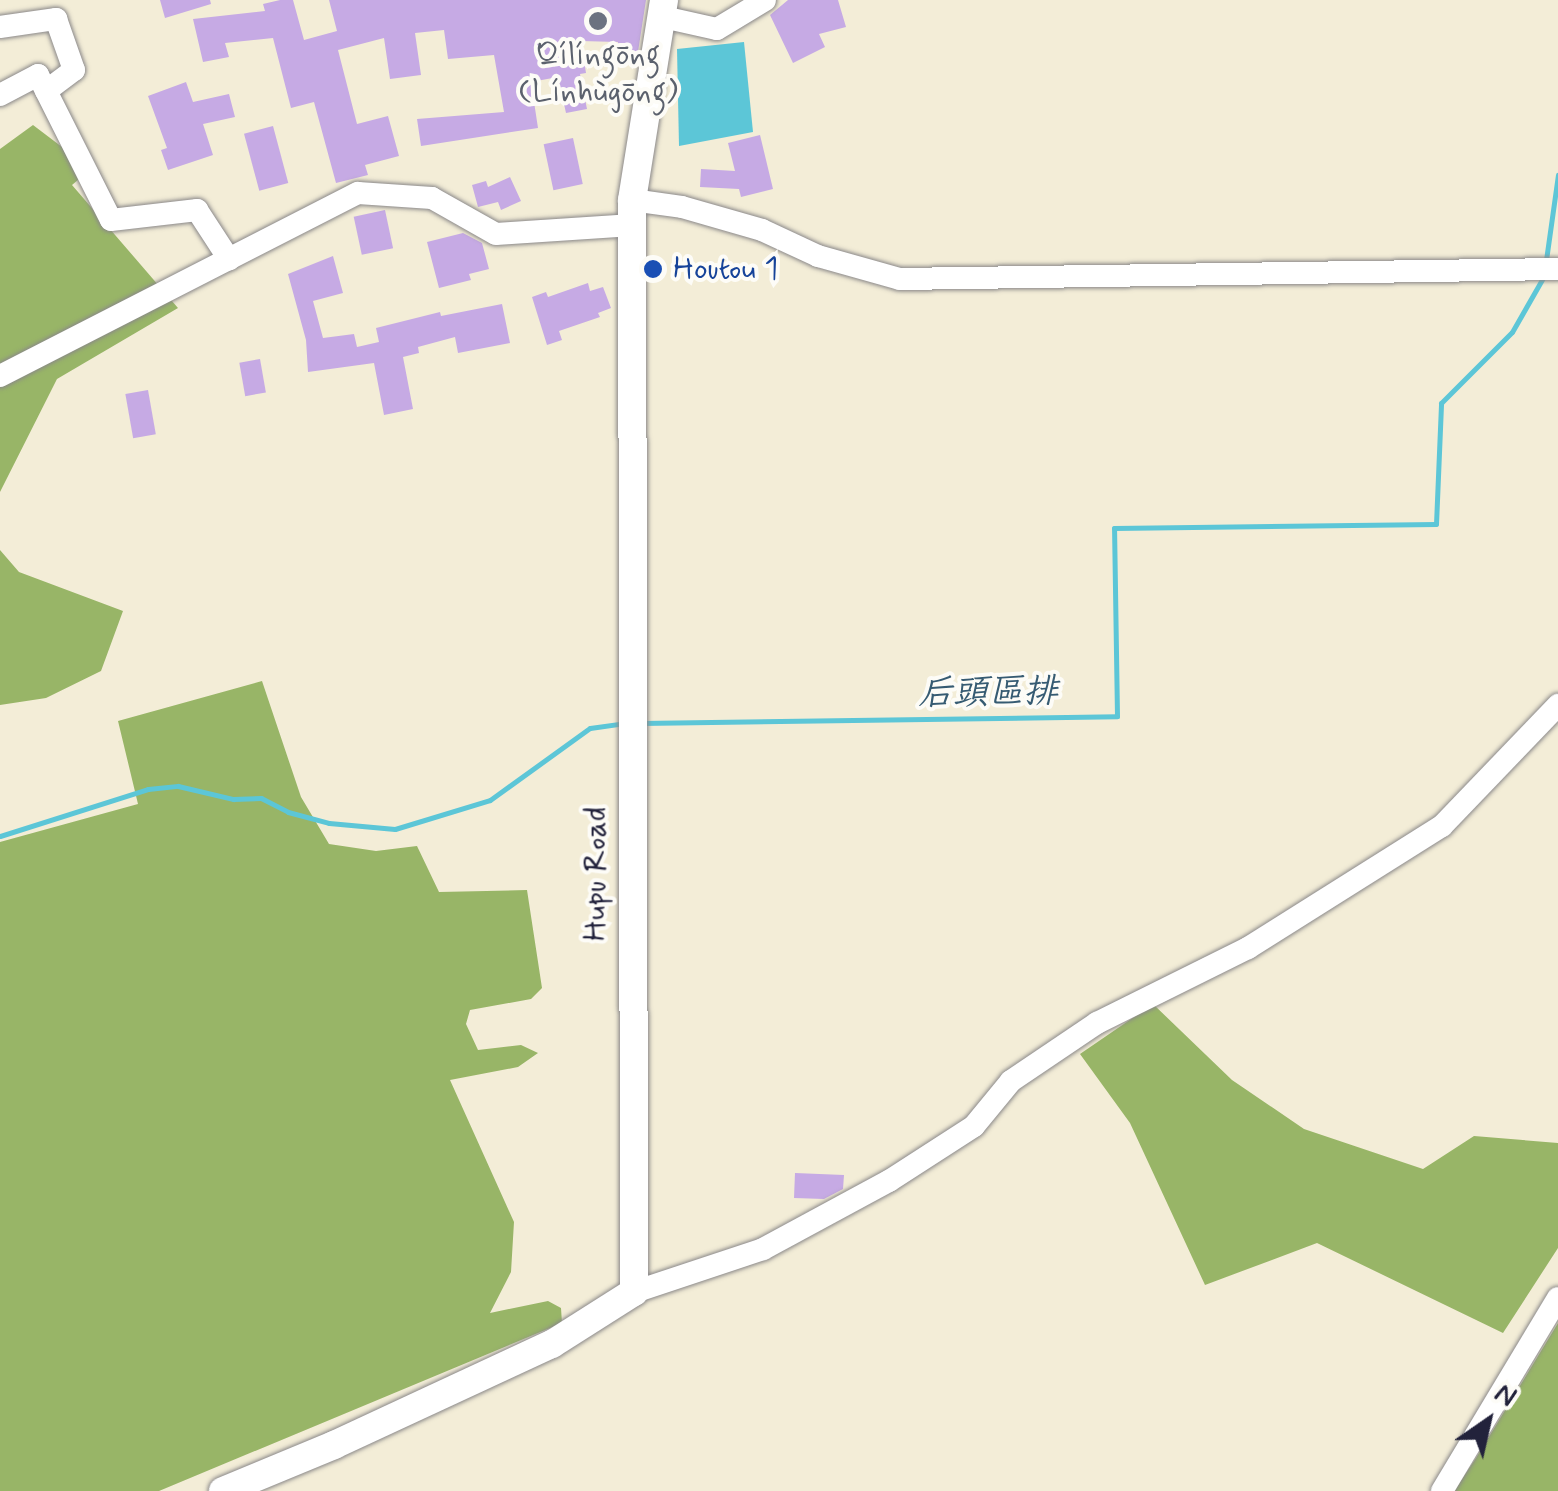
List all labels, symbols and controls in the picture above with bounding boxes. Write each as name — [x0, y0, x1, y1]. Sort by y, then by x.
marker: Qílíngōng (Línhùgōng) — [587, 10, 609, 32]
place label: Qílíngōng (Línhùgōng) — [518, 37, 678, 112]
place label: Houtou 1 — [673, 250, 779, 288]
marker: Houtou 1 — [642, 258, 664, 280]
water label: 后頭區排 — [918, 671, 1058, 715]
street label: Hupu Road — [577, 807, 615, 941]
north arrow — [1438, 1371, 1538, 1471]
text: N — [1487, 1375, 1523, 1416]

